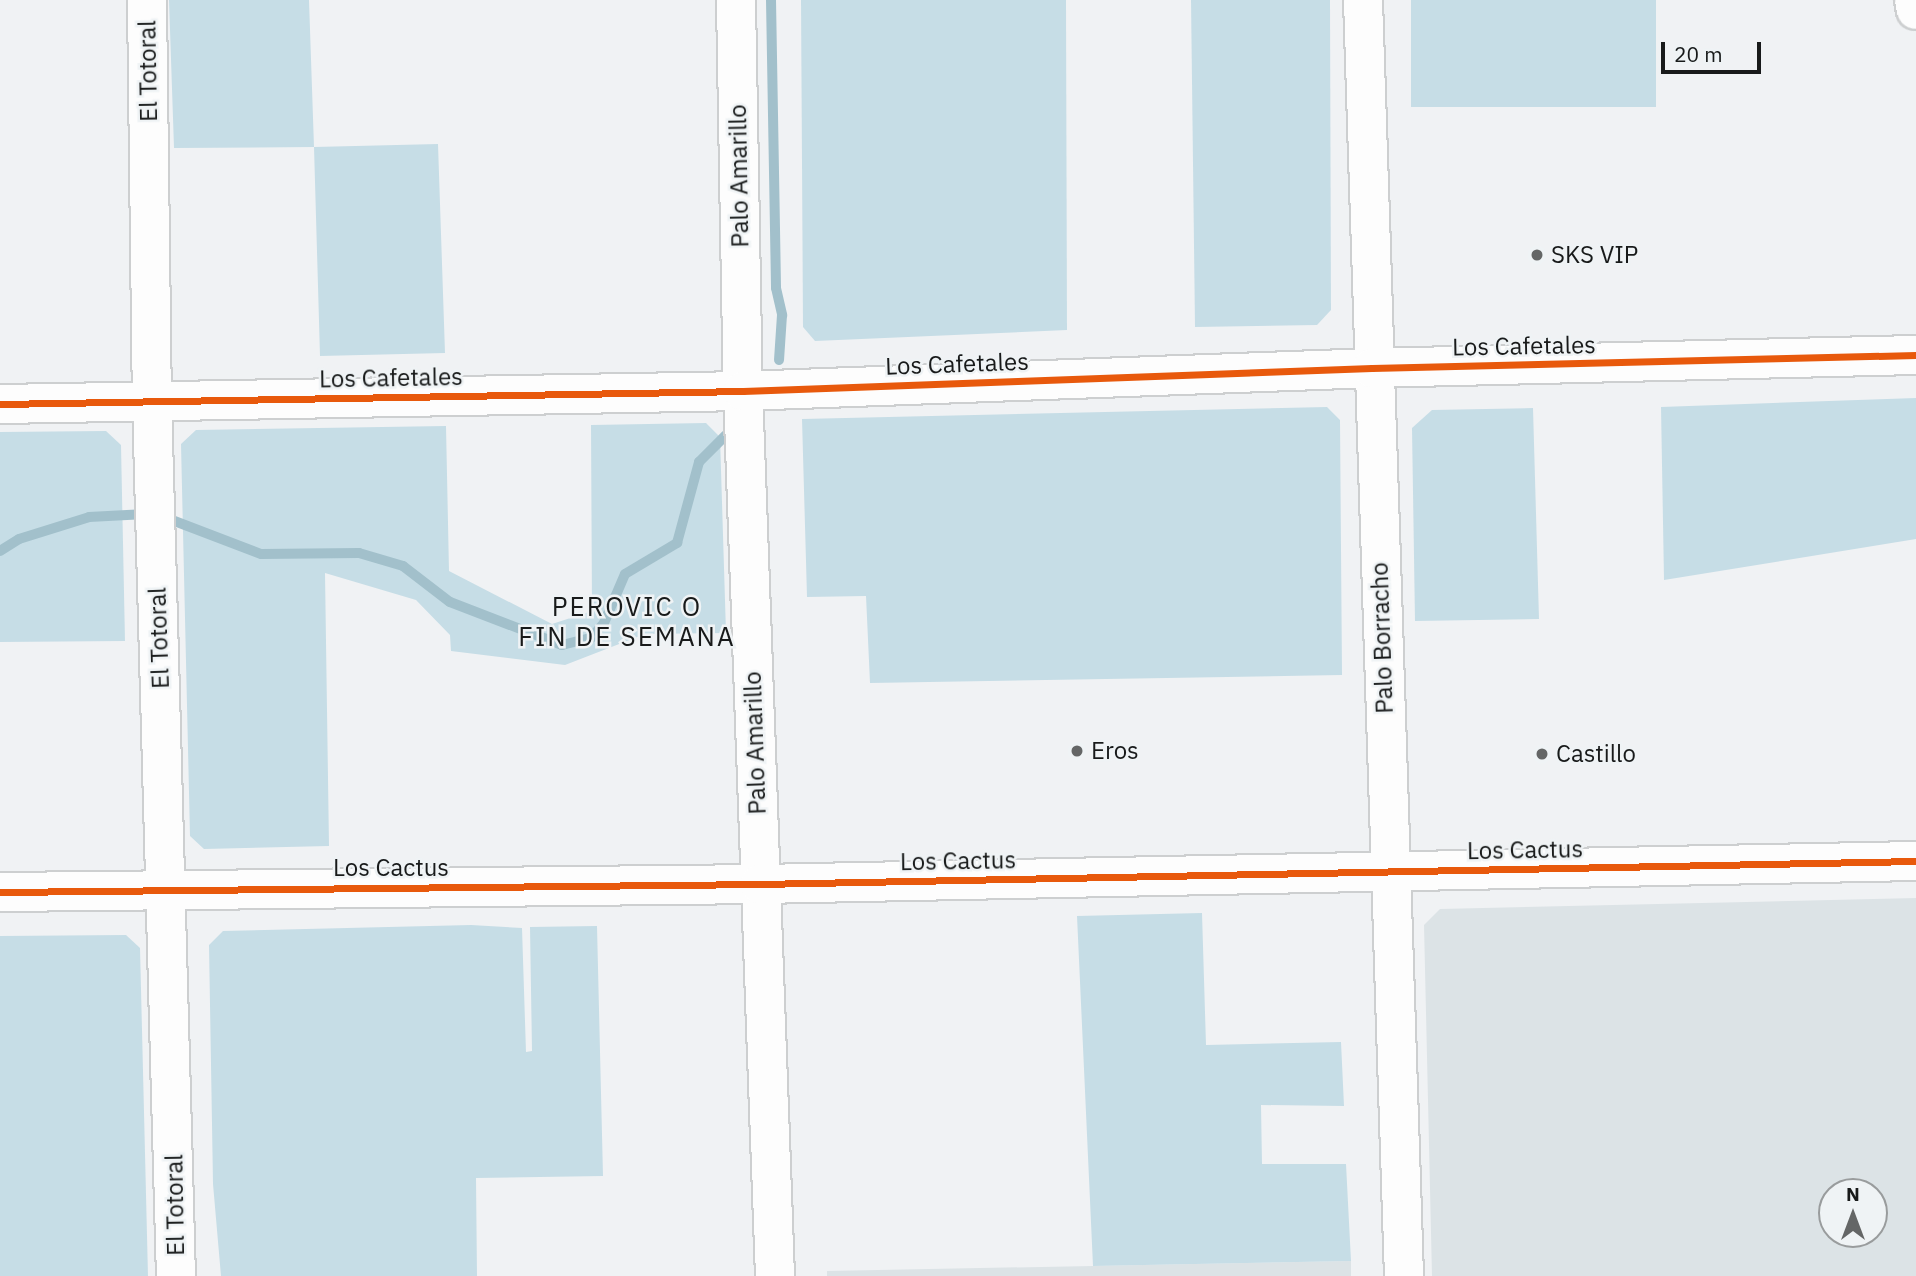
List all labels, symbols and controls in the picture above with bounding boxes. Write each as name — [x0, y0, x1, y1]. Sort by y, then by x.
street label: El Totoral — [133, 20, 163, 122]
scale bar — [1664, 28, 1764, 72]
text: 20 m — [1674, 40, 1723, 68]
street label: Palo Amarillo — [723, 104, 755, 248]
place label: SKS VIP — [1551, 241, 1638, 269]
marker: SKS VIP — [1529, 247, 1545, 263]
street label: Los Cafetales — [1452, 330, 1596, 362]
street label: Los Cafetales — [885, 347, 1029, 381]
street label: Los Cafetales — [319, 362, 463, 394]
street label: Palo Borracho — [1365, 562, 1399, 714]
street label: El Totoral — [143, 587, 175, 689]
district label: PEROVIC O FIN DE SEMANA — [520, 591, 734, 652]
street label: Palo Amarillo — [738, 671, 772, 815]
place label: Eros — [1091, 737, 1139, 765]
place label: Castillo — [1556, 740, 1636, 768]
marker: Eros — [1069, 743, 1085, 759]
marker: Castillo — [1534, 746, 1550, 762]
street label: Los Cactus — [1467, 835, 1583, 865]
street label: Los Cactus — [900, 846, 1016, 876]
street label: Los Cactus — [333, 854, 449, 882]
street label: El Totoral — [160, 1154, 190, 1256]
north arrow — [1818, 1178, 1888, 1248]
text: N — [1846, 1182, 1860, 1206]

